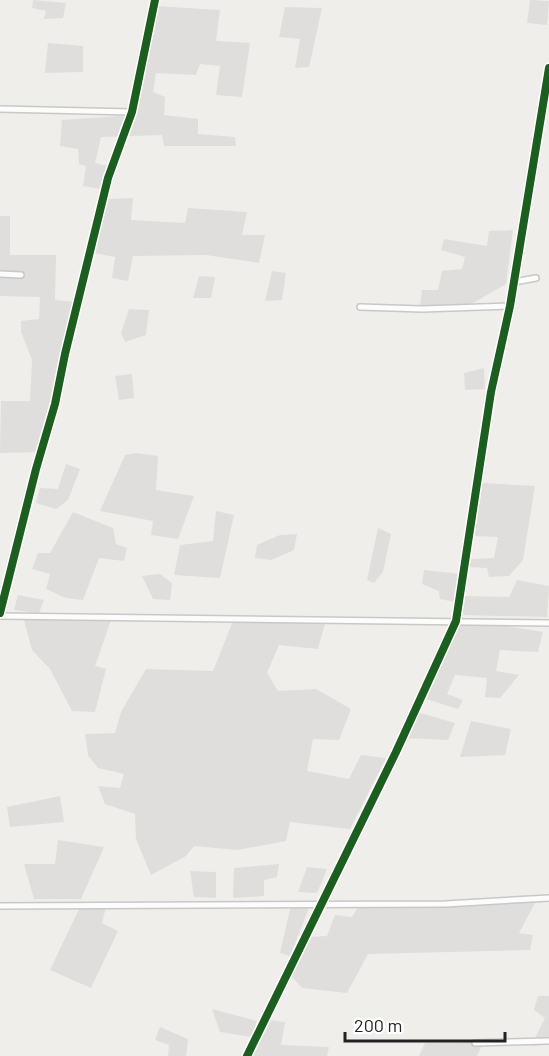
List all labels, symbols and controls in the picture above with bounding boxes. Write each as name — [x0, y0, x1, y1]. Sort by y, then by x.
scale bar — [345, 1005, 506, 1043]
text: 200 m — [354, 1014, 402, 1036]

